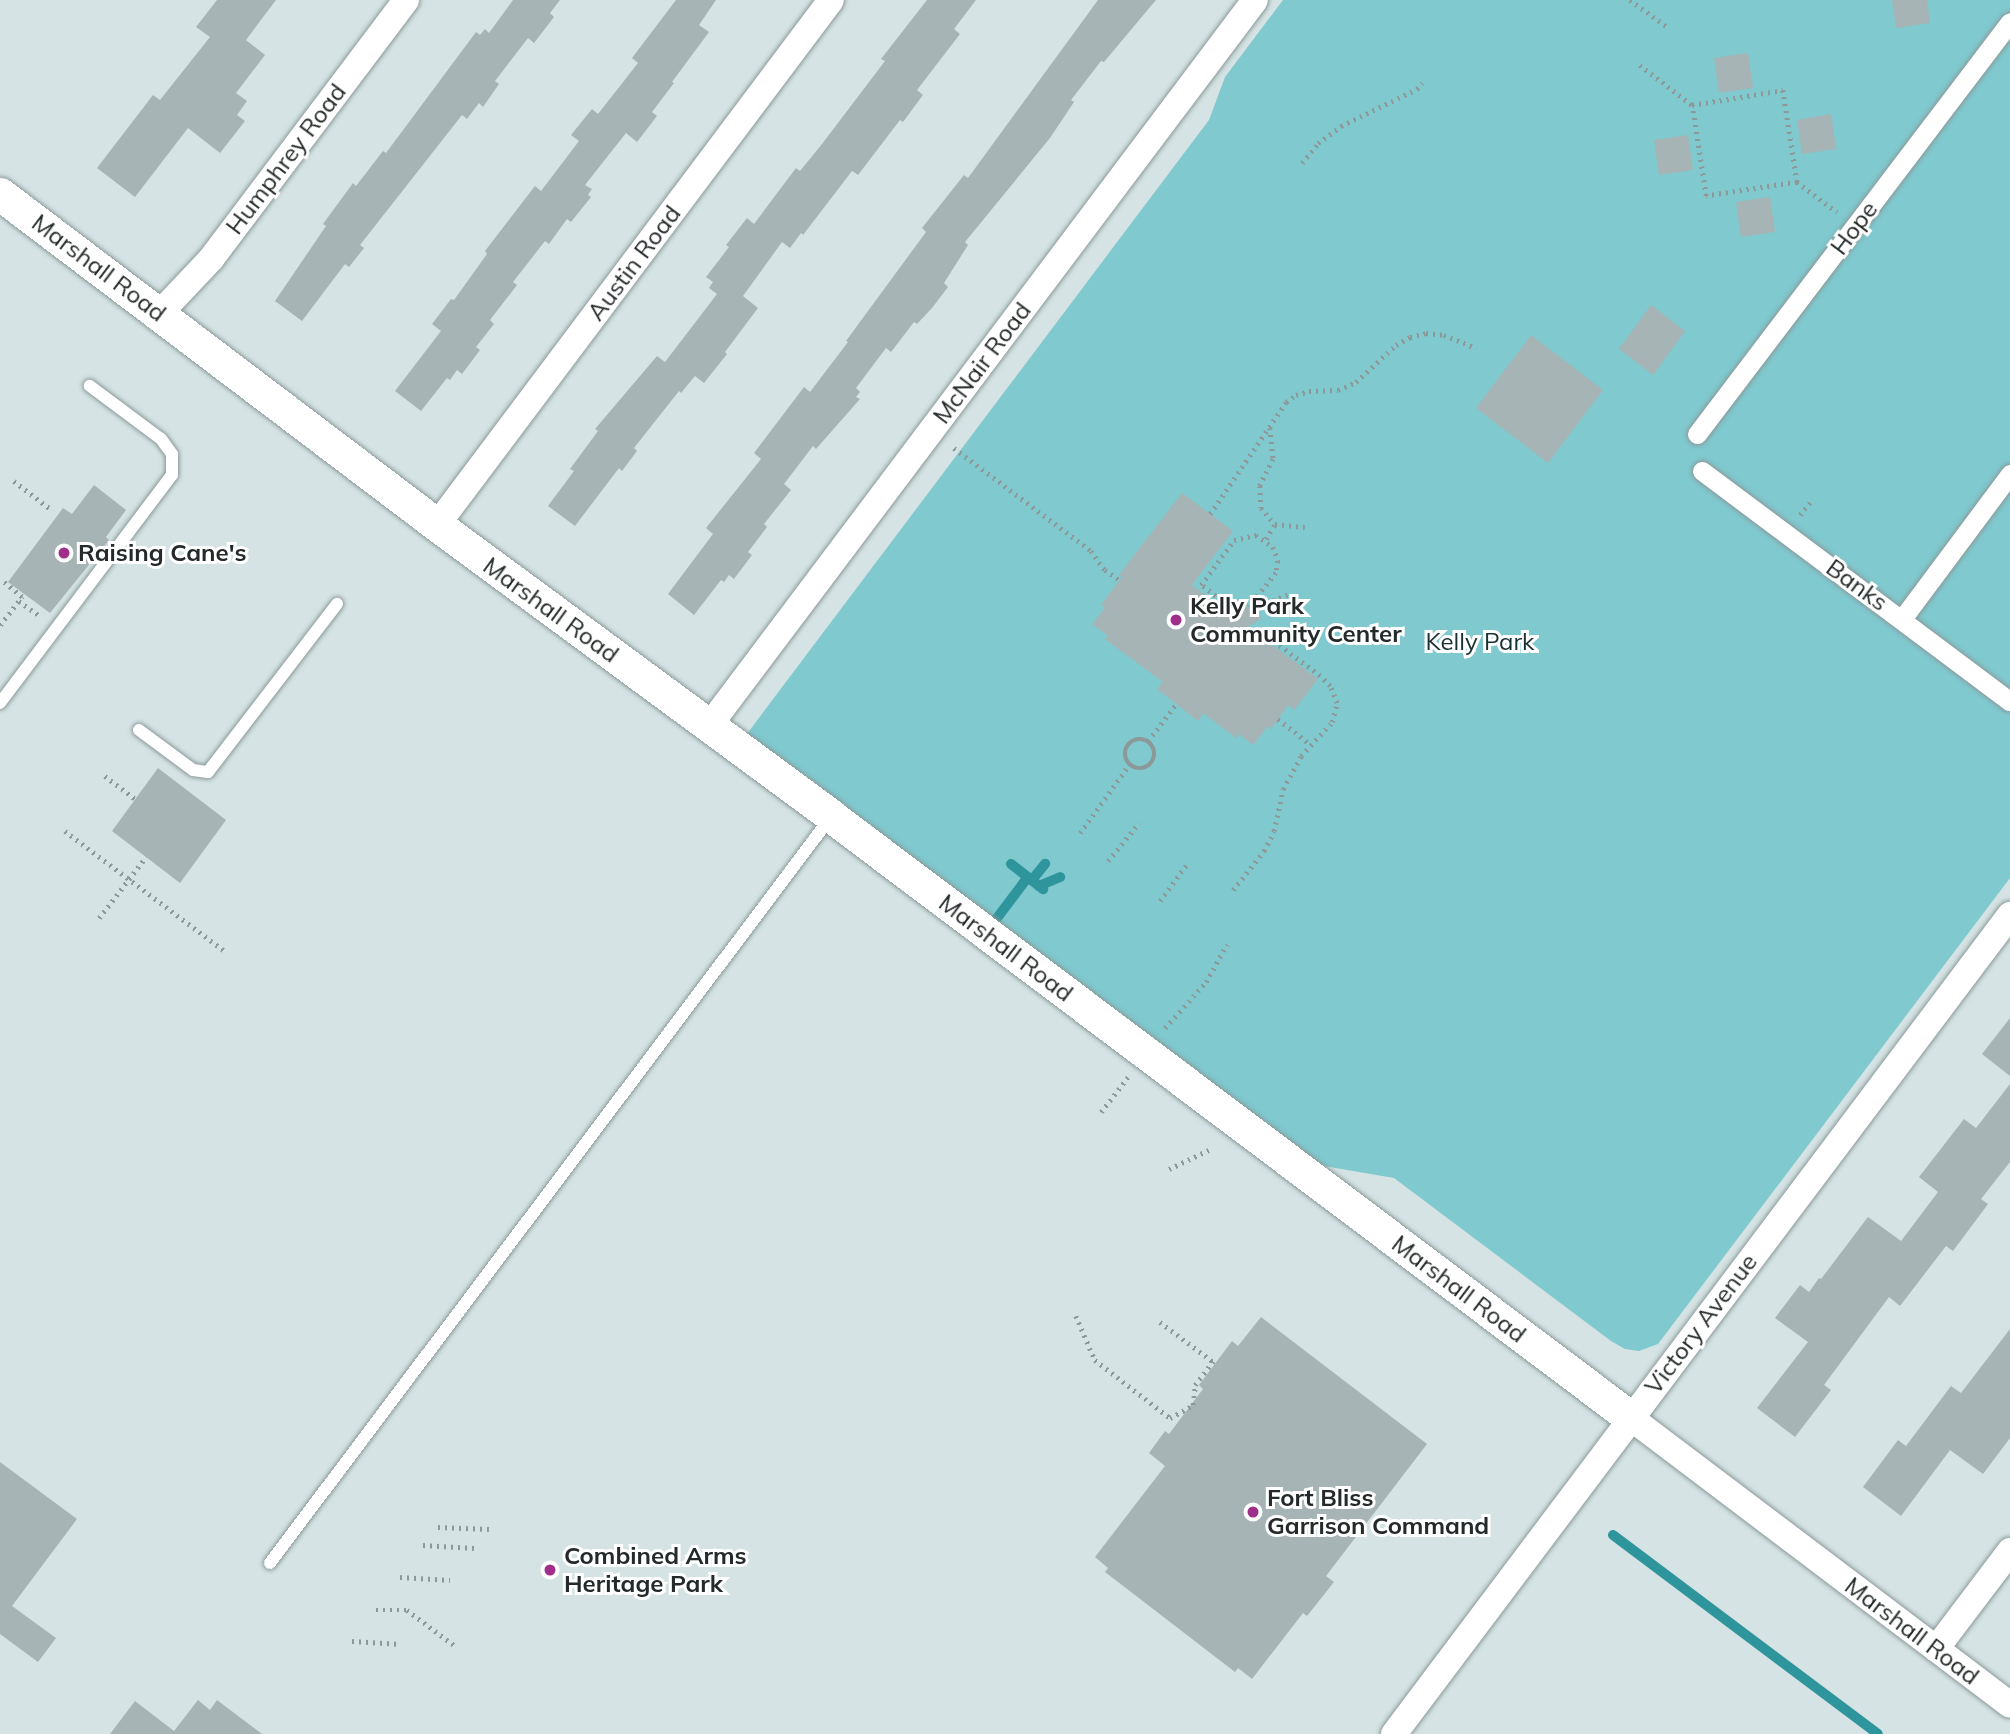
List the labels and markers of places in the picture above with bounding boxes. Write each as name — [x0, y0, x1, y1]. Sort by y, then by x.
place label: Raising Cane's — [78, 539, 247, 567]
marker: Raising Cane's — [56, 545, 72, 561]
place label: Kelly Park Community Center — [1190, 592, 1402, 648]
marker: Kelly Park Community Center — [1168, 612, 1184, 628]
place label: Fort Bliss Garrison Command — [1267, 1484, 1489, 1540]
marker: Fort Bliss Garrison Command — [1245, 1504, 1261, 1520]
place label: Combined Arms Heritage Park — [564, 1542, 747, 1598]
marker: Combined Arms Heritage Park — [542, 1562, 558, 1578]

